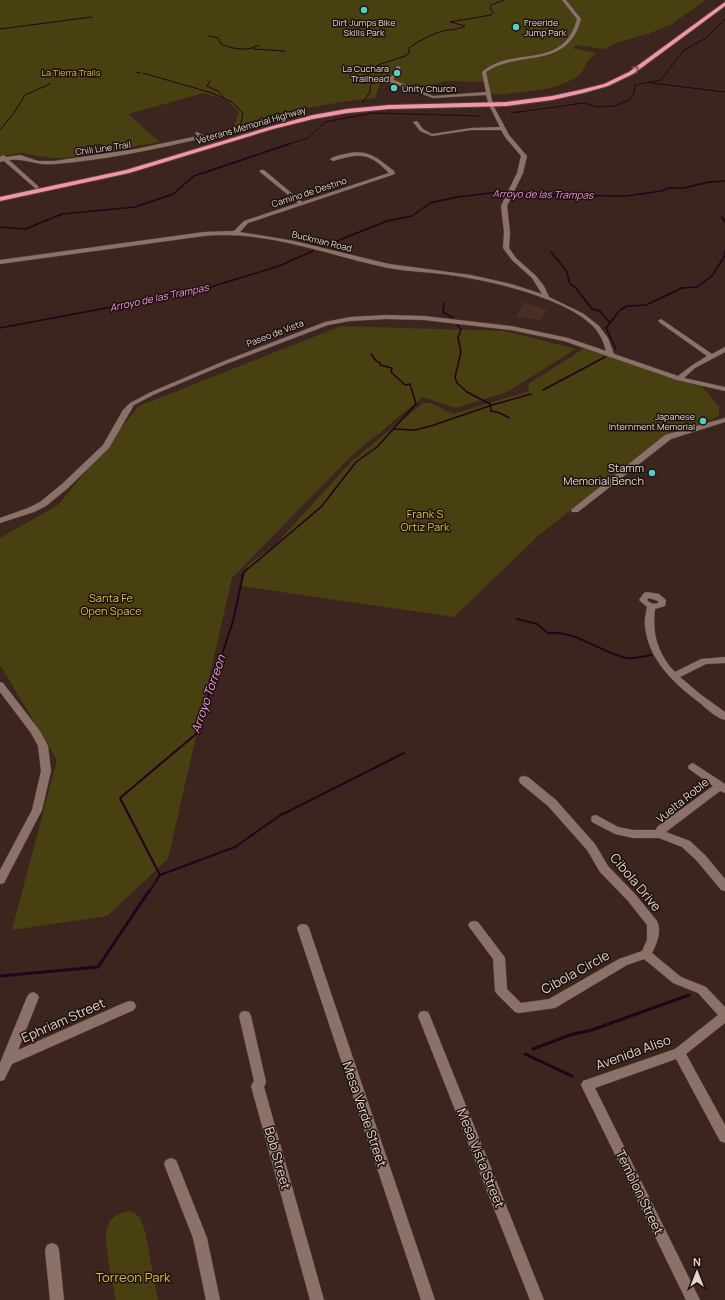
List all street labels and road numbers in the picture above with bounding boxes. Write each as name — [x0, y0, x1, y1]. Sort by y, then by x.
street label: Veterans Memorial Highway — [195, 103, 308, 147]
street label: Chili Line Trail — [74, 138, 132, 158]
street label: Camino de Destino — [270, 174, 348, 210]
street label: Buckman Road — [291, 227, 353, 255]
street label: Paseo de Vista — [244, 316, 306, 350]
street label: Vuelta Roble — [653, 774, 712, 826]
street label: Cibola Drive — [606, 849, 666, 915]
street label: Cibola Circle — [538, 946, 613, 998]
street label: Ephriam Street — [18, 994, 108, 1046]
street label: Avenida Aliso — [593, 1030, 673, 1074]
street label: Mesa Verde Street — [339, 1059, 391, 1169]
street label: Mesa Vista Street — [453, 1106, 509, 1210]
street label: Bob Street — [261, 1125, 295, 1191]
street label: Temblon Street — [612, 1147, 668, 1237]

